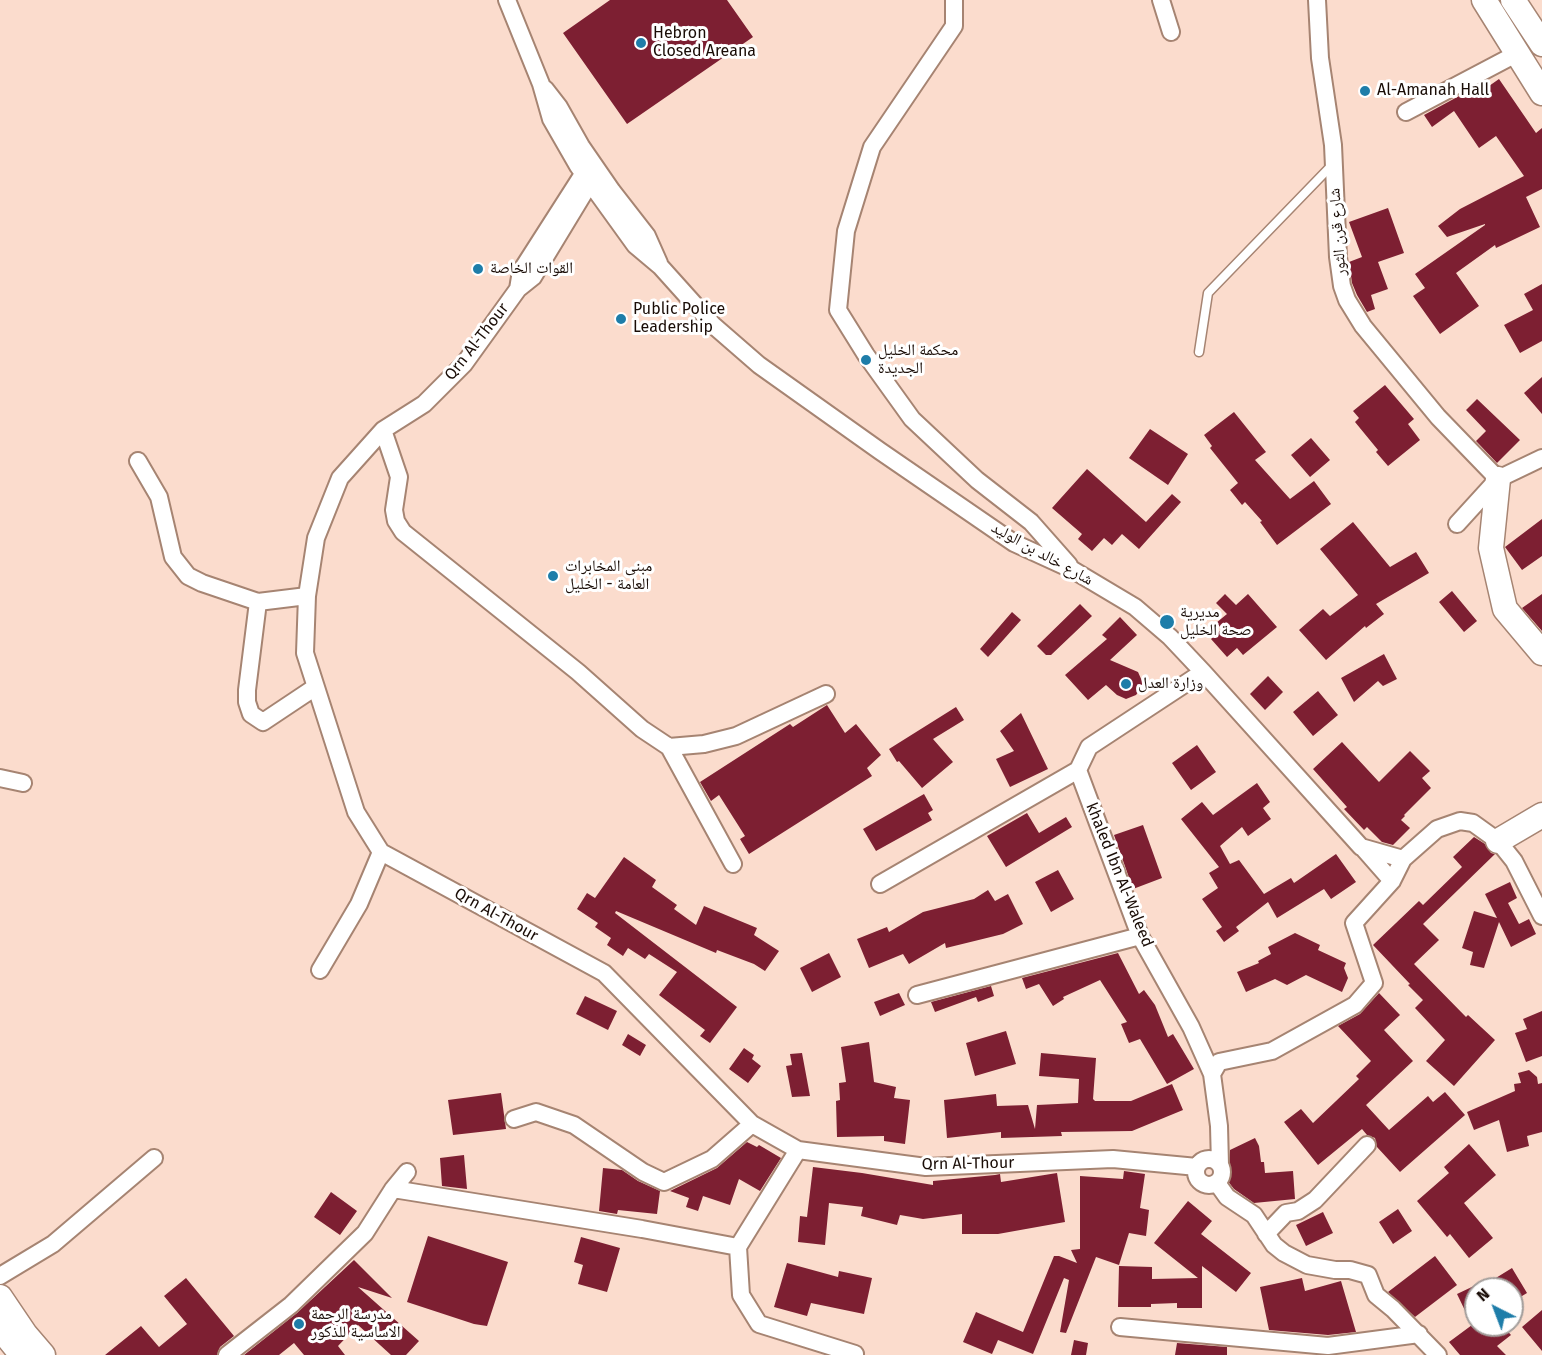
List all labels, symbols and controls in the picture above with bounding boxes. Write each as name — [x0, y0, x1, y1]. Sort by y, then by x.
place label: Hebron Closed Areana — [653, 24, 756, 62]
marker: Hebron Closed Areana — [634, 36, 648, 50]
place label: Al-Amanah Hall — [1377, 81, 1489, 101]
marker: Al-Amanah Hall — [1358, 84, 1372, 98]
street label: شارع قرن الثور — [1325, 187, 1351, 277]
place label: القوات الخاصة — [490, 259, 573, 279]
marker: القوات الخاصة — [471, 262, 485, 276]
street label: Qrn Al-Thour — [441, 300, 513, 384]
place label: Public Police Leadership — [633, 300, 725, 338]
marker: Public Police Leadership — [614, 312, 628, 326]
place label: محكمة الخليل الجديدة — [878, 341, 958, 379]
marker: محكمة الخليل الجديدة — [859, 353, 873, 367]
street label: شارع خالد بن الوليد — [988, 518, 1096, 590]
place label: مبنى المخابرات العامة - الخليل — [565, 557, 652, 595]
marker: مبنى المخابرات العامة - الخليل — [546, 569, 560, 583]
place label: مديرية صحة الخليل — [1180, 603, 1252, 641]
marker: مديرية صحة الخليل — [1158, 613, 1176, 631]
place label: وزارة العدل — [1138, 674, 1203, 694]
marker: وزارة العدل — [1119, 677, 1133, 691]
street label: khaled Ibn Al-Waleed — [1081, 800, 1157, 950]
street label: Qrn Al-Thour — [451, 884, 541, 946]
street label: Qrn Al-Thour — [922, 1154, 1014, 1174]
north arrow — [1464, 1277, 1524, 1337]
text: N — [1473, 1284, 1493, 1305]
place label: مدرسة الرحمة الاساسية للذكور — [311, 1305, 401, 1343]
marker: مدرسة الرحمة الاساسية للذكور — [292, 1317, 306, 1331]

